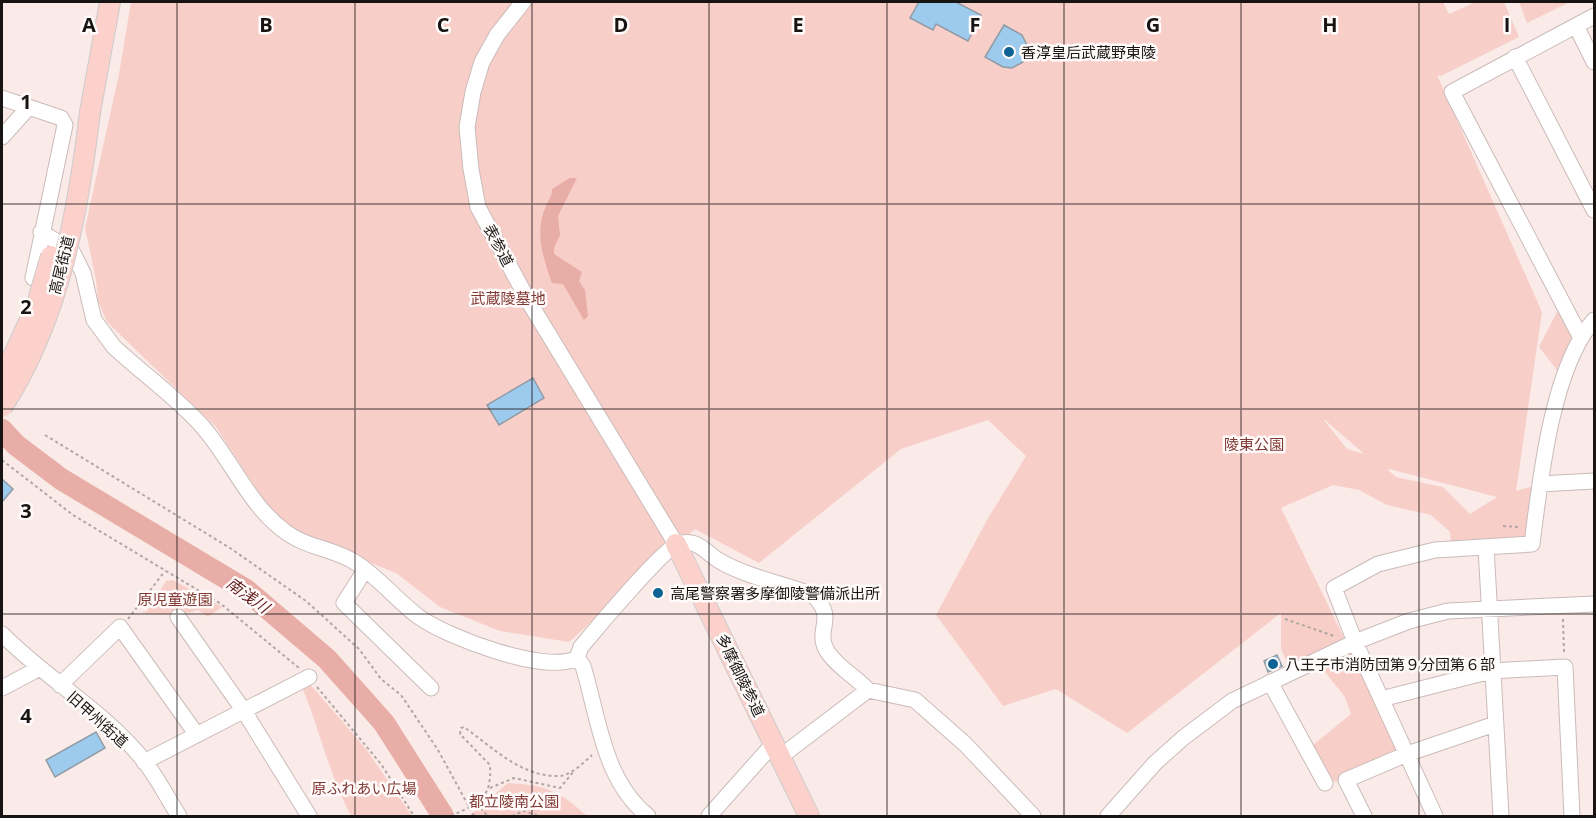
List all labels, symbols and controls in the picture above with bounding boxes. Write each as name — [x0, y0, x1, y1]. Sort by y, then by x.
text: A — [82, 11, 96, 38]
text: B — [259, 11, 273, 38]
text: C — [437, 11, 450, 38]
text: D — [614, 11, 628, 38]
text: E — [792, 11, 804, 38]
text: F — [970, 11, 980, 38]
text: G — [1146, 11, 1160, 38]
text: H — [1322, 11, 1338, 38]
text: I — [1504, 11, 1510, 38]
place label: 香淳皇后武蔵野東陵 — [1021, 42, 1156, 62]
marker: 香淳皇后武蔵野東陵 — [1002, 45, 1016, 59]
text: 1 — [20, 88, 32, 115]
street label: 表参道 — [480, 220, 518, 270]
street label: 高尾街道 — [44, 233, 78, 297]
park label: 武蔵陵墓地 — [470, 288, 546, 308]
text: 2 — [20, 293, 32, 320]
park label: 陵東公園 — [1224, 434, 1284, 454]
text: 3 — [20, 497, 32, 524]
water label: 南浅川 — [222, 572, 275, 619]
place label: 高尾警察署多摩御陵警備派出所 — [670, 583, 880, 603]
marker: 高尾警察署多摩御陵警備派出所 — [651, 586, 665, 600]
park label: 原児童遊園 — [137, 589, 213, 609]
street label: 多摩御陵参道 — [712, 630, 770, 720]
place label: 八王子市消防団第９分団第６部 — [1285, 654, 1495, 674]
marker: 八王子市消防団第９分団第６部 — [1266, 657, 1280, 671]
street label: 旧甲州街道 — [63, 686, 133, 752]
text: 4 — [20, 702, 32, 729]
park label: 原ふれあい広場 — [311, 778, 417, 798]
park label: 都立陵南公園 — [469, 791, 559, 811]

